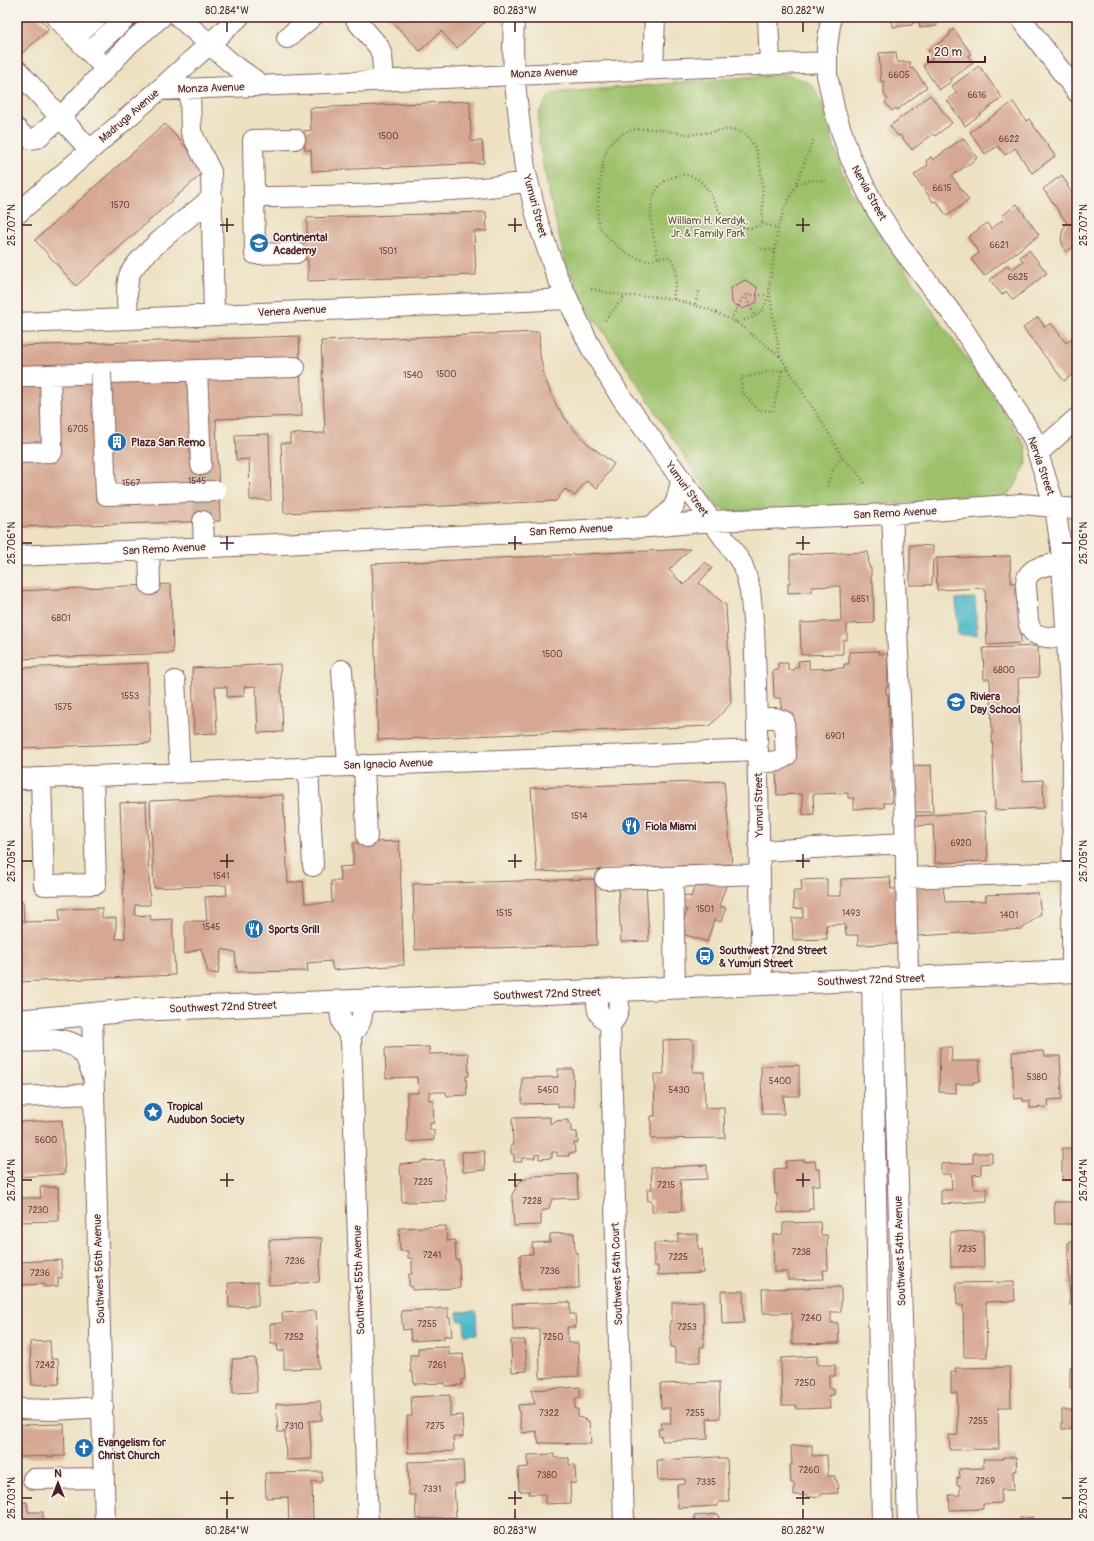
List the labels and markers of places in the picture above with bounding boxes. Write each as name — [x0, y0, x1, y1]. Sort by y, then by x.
place label: Continental Academy — [273, 231, 328, 257]
school or university icon: Continental Academy — [248, 232, 270, 254]
building icon: Plaza San Remo — [106, 431, 128, 453]
place label: Plaza San Remo — [131, 436, 205, 449]
place label: Riviera Day School — [970, 690, 1021, 716]
school or university icon: Riviera Day School — [945, 691, 967, 713]
restaurant icon: Fiola Miami — [620, 815, 642, 837]
place label: Fiola Miami — [645, 820, 696, 833]
restaurant icon: Sports Grill — [243, 918, 265, 940]
place label: Sports Grill — [268, 923, 320, 936]
place label: Southwest 72nd Street & Yumuri Street — [719, 944, 827, 970]
bus stop icon: Southwest 72nd Street & Yumuri Street — [694, 945, 716, 967]
place label: Tropical Audubon Society — [166, 1100, 245, 1126]
place icon: Tropical Audubon Society — [142, 1101, 164, 1123]
place label: Evangelism for Christ Church — [98, 1436, 167, 1462]
church icon: Evangelism for Christ Church — [73, 1437, 95, 1459]

